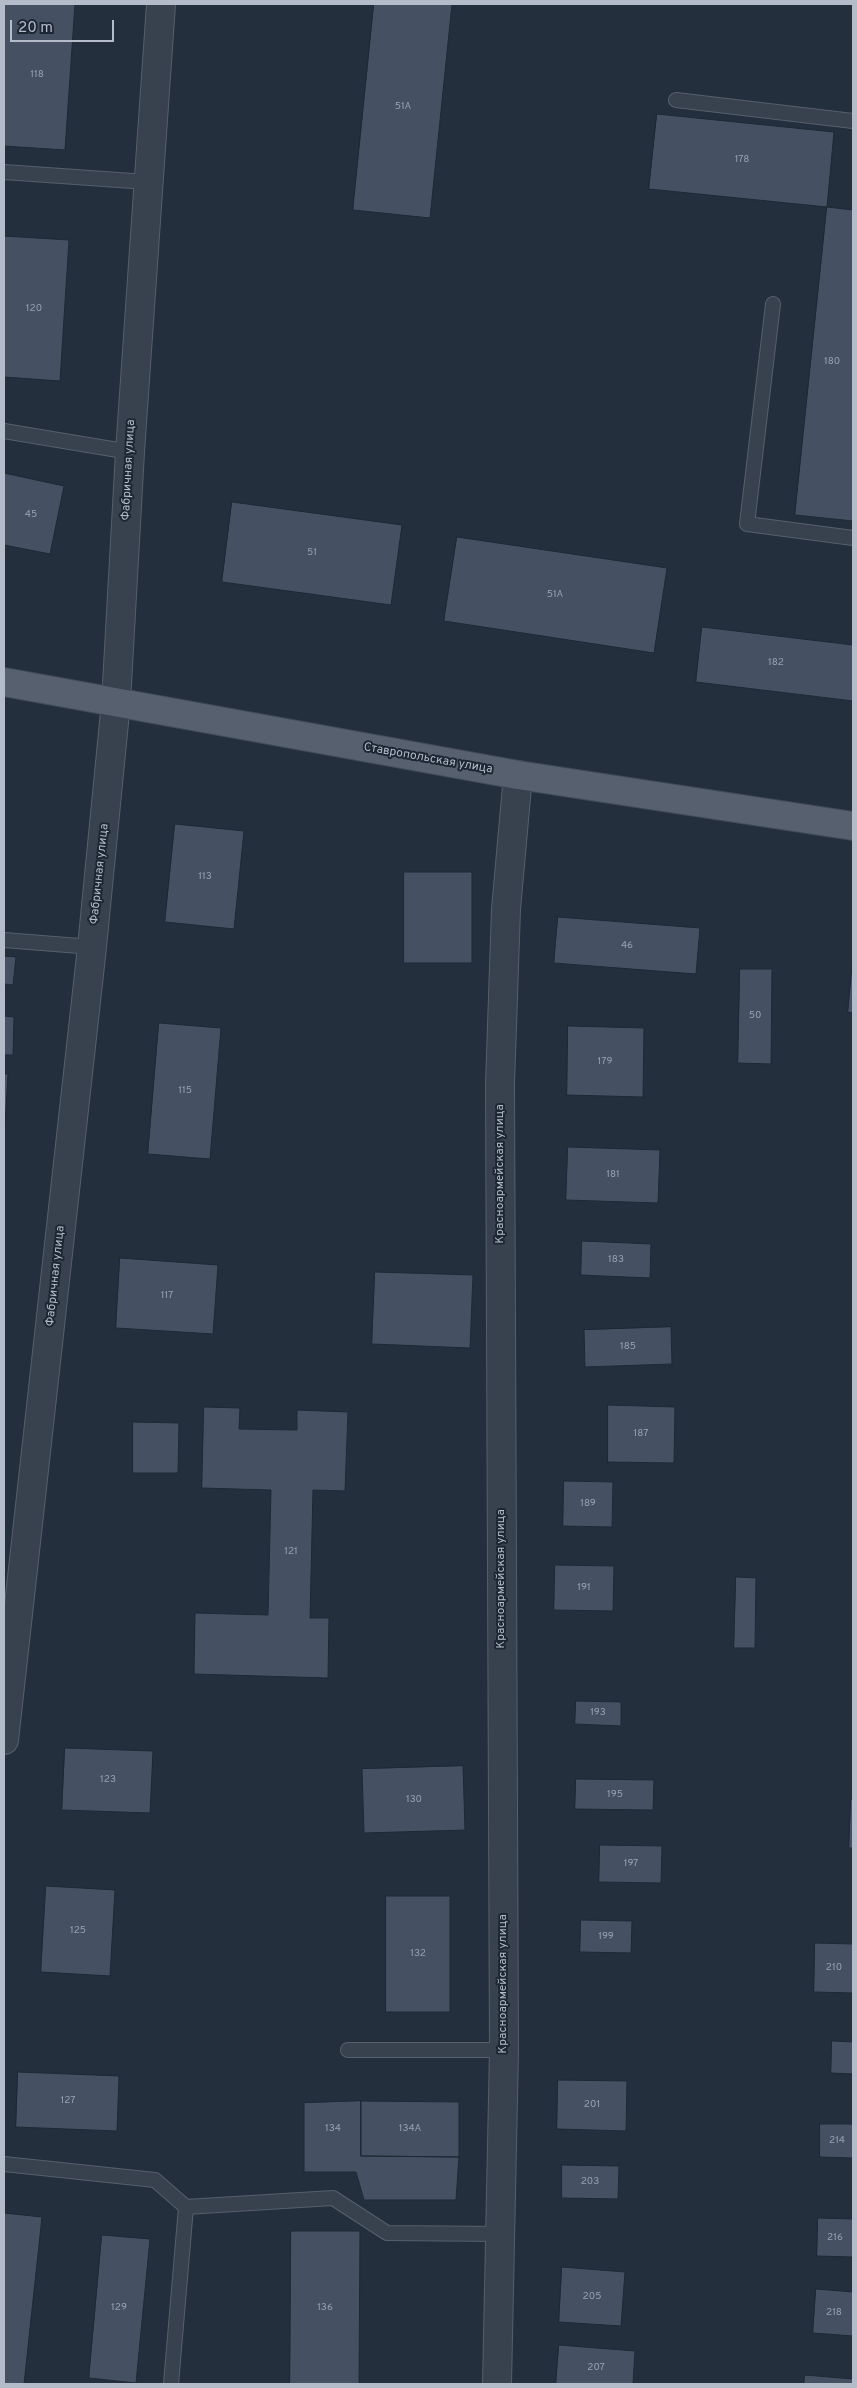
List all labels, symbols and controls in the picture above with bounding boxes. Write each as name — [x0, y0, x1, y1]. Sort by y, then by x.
scale bar — [12, 10, 116, 42]
text: 20 m — [18, 19, 53, 38]
house number: 118 — [30, 69, 44, 81]
house number: 51А — [395, 101, 411, 113]
house number: 178 — [735, 154, 749, 166]
house number: 120 — [26, 303, 42, 315]
house number: 180 — [824, 356, 840, 368]
street label: Фабричная улица — [119, 419, 139, 521]
house number: 45 — [25, 509, 37, 521]
house number: 51 — [307, 547, 317, 559]
house number: 51А — [547, 589, 563, 601]
house number: 182 — [768, 657, 784, 669]
street label: Ставропольская улица — [362, 741, 494, 777]
street label: Фабричная улица — [88, 823, 112, 925]
house number: 113 — [198, 871, 212, 883]
house number: 46 — [621, 940, 633, 952]
house number: 50 — [749, 1010, 761, 1022]
house number: 179 — [598, 1056, 612, 1068]
house number: 115 — [178, 1085, 192, 1097]
street label: Красноармейская улица — [494, 1104, 508, 1244]
house number: 181 — [606, 1169, 620, 1181]
street label: Фабричная улица — [44, 1225, 68, 1327]
house number: 183 — [608, 1254, 624, 1266]
house number: 117 — [161, 1290, 173, 1302]
house number: 185 — [620, 1341, 636, 1353]
house number: 187 — [634, 1428, 648, 1440]
house number: 189 — [580, 1498, 596, 1510]
street label: Красноармейская улица — [495, 1509, 509, 1649]
house number: 121 — [284, 1546, 298, 1558]
house number: 191 — [577, 1582, 591, 1594]
house number: 193 — [590, 1707, 606, 1719]
house number: 123 — [100, 1774, 116, 1786]
house number: 195 — [607, 1789, 623, 1801]
house number: 130 — [406, 1794, 422, 1806]
house number: 197 — [624, 1858, 638, 1870]
street label: Красноармейская улица — [497, 1914, 511, 2054]
house number: 125 — [70, 1925, 86, 1937]
house number: 199 — [598, 1931, 614, 1943]
house number: 132 — [410, 1948, 426, 1960]
house number: 210 — [826, 1962, 842, 1974]
house number: 127 — [61, 2095, 75, 2107]
house number: 201 — [584, 2099, 600, 2111]
house number: 134 — [325, 2123, 341, 2135]
house number: 134А — [399, 2123, 421, 2135]
house number: 214 — [829, 2135, 845, 2147]
house number: 203 — [581, 2176, 599, 2188]
house number: 216 — [827, 2232, 843, 2244]
house number: 205 — [583, 2291, 601, 2303]
house number: 129 — [111, 2302, 127, 2314]
house number: 136 — [317, 2302, 333, 2314]
house number: 218 — [826, 2307, 842, 2319]
house number: 207 — [587, 2362, 605, 2374]

